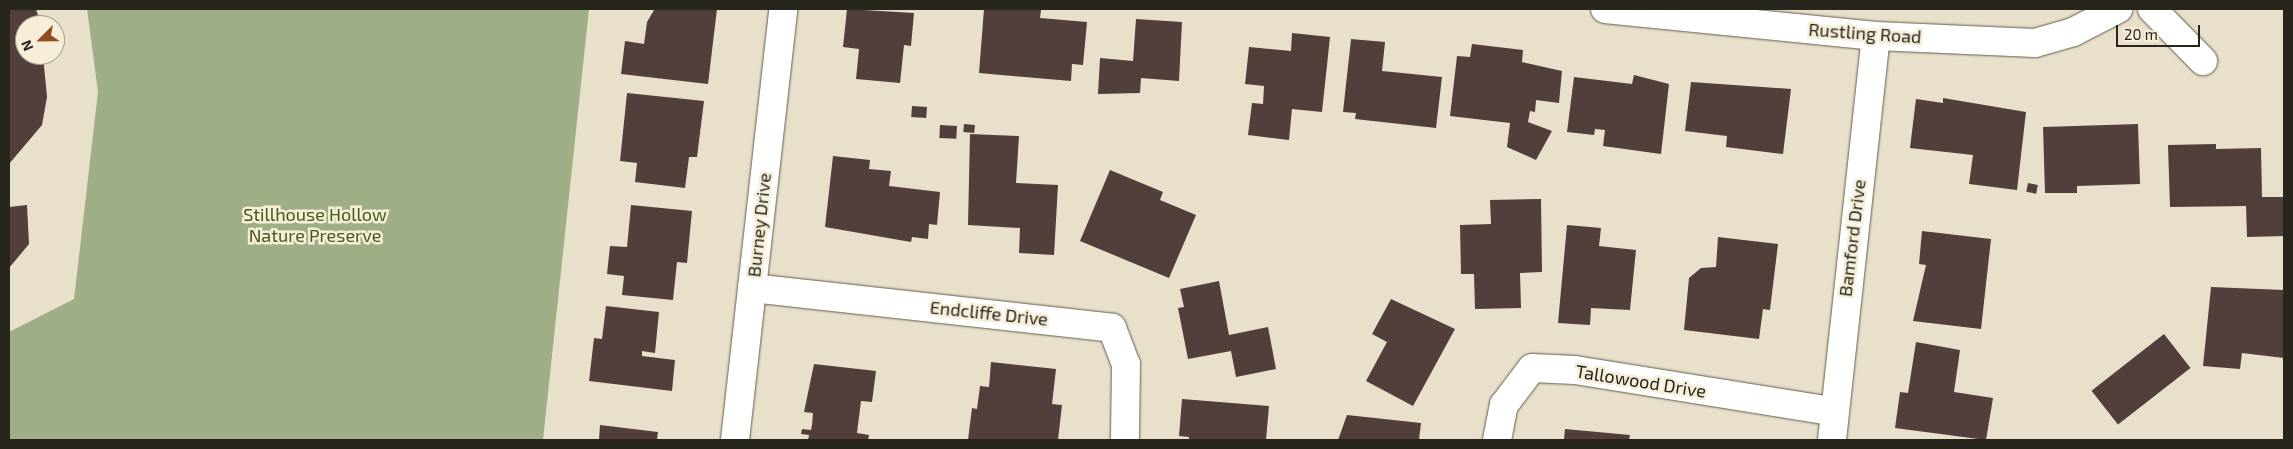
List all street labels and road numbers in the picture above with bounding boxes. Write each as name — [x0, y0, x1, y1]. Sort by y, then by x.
street label: Rustling Road — [1808, 18, 1922, 48]
street label: Burney Drive — [743, 172, 775, 278]
street label: Bamford Drive — [1834, 178, 1870, 298]
street label: Endcliffe Drive — [929, 296, 1049, 330]
street label: Tallowood Drive — [1574, 360, 1708, 402]

